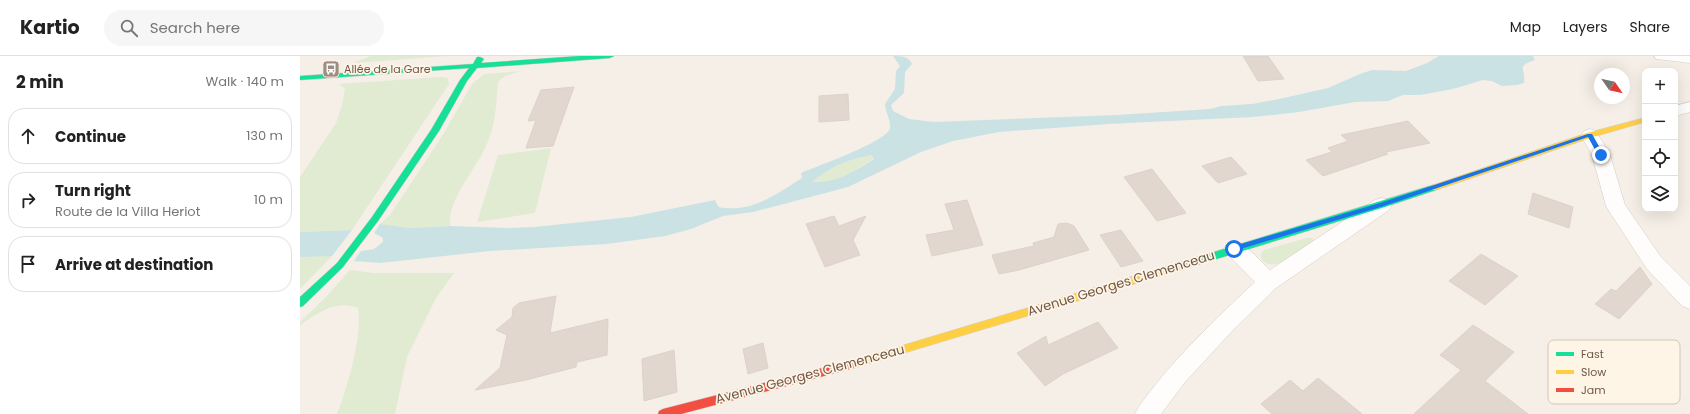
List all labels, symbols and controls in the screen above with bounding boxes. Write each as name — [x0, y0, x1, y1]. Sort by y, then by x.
search box — [104, 10, 384, 46]
text: Kartio — [20, 14, 80, 41]
icon: search — [118, 17, 140, 39]
text: Search here — [150, 17, 240, 38]
text: Map — [1510, 17, 1541, 37]
text: Layers — [1563, 17, 1607, 37]
text: Share — [1629, 17, 1670, 37]
bus stop icon: Allée de la Gare — [321, 59, 341, 79]
place label: Allée de la Gare — [344, 61, 431, 77]
north arrow — [1594, 68, 1630, 104]
map controls — [1642, 68, 1678, 212]
button: + — [1642, 68, 1678, 104]
text: 2 min — [16, 70, 64, 94]
text: Walk · 140 m — [206, 72, 284, 91]
button: − — [1642, 104, 1678, 140]
icon: ahead — [17, 125, 39, 147]
text: Continue — [55, 126, 126, 147]
text: 130 m — [246, 126, 283, 145]
button: locate — [1642, 140, 1678, 176]
route end — [1592, 146, 1610, 164]
button: layers — [1642, 176, 1678, 212]
text: Turn right — [55, 180, 131, 201]
icon: right — [17, 189, 39, 211]
text: 10 m — [254, 190, 283, 209]
text: Route de la Villa Heriot — [55, 202, 200, 221]
route start — [1225, 240, 1243, 258]
street label: Avenue Georges Clemenceau — [1025, 245, 1217, 321]
icon: arrive — [17, 253, 39, 275]
text: Arrive at destination — [55, 254, 213, 275]
street label: Avenue Georges Clemenceau — [713, 340, 907, 408]
legend — [1548, 340, 1680, 404]
text: Fast — [1581, 346, 1604, 362]
text: Slow — [1581, 364, 1606, 380]
text: Jam — [1581, 382, 1606, 398]

